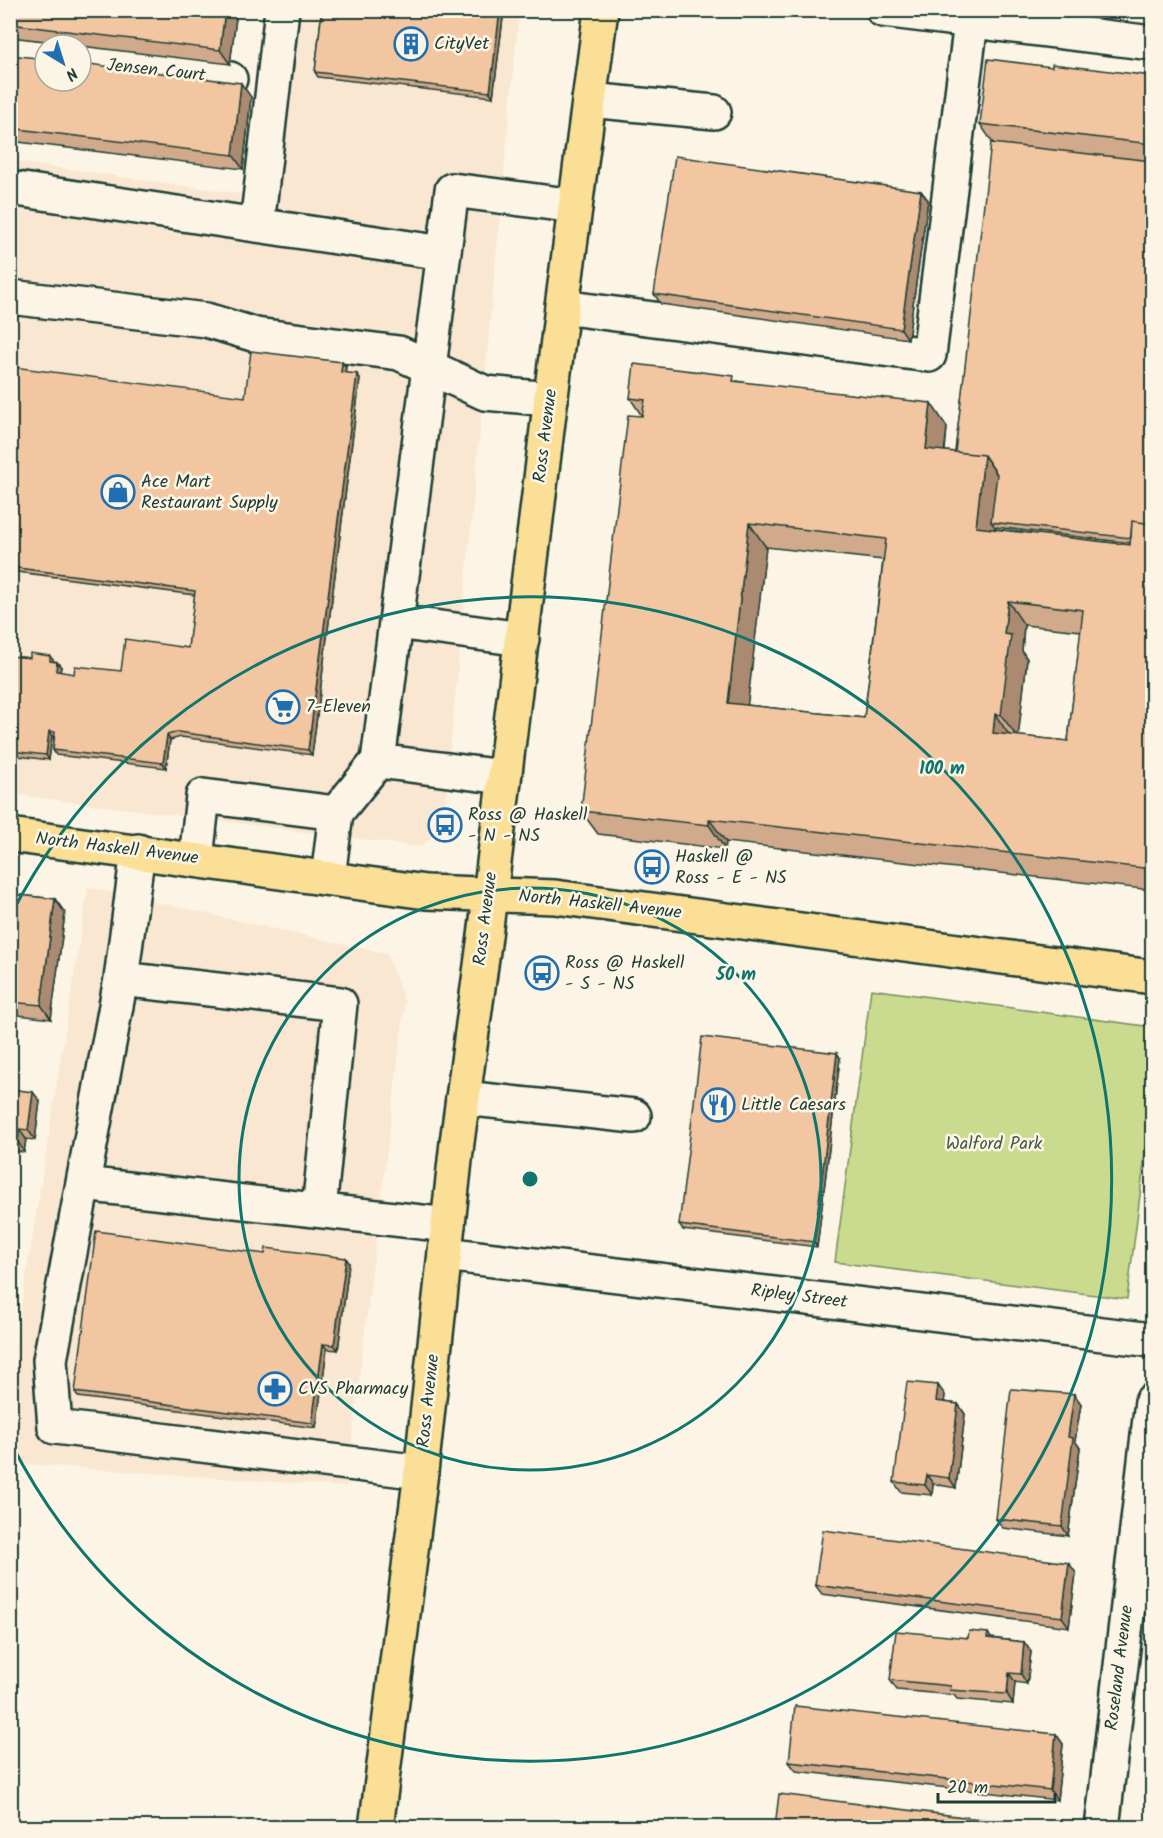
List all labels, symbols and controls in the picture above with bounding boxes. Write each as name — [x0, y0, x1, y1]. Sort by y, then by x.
building icon: CityVet — [393, 26, 429, 62]
place label: CityVet — [434, 30, 490, 59]
north arrow — [33, 33, 93, 93]
street label: Jensen Court — [105, 51, 208, 91]
text: N — [60, 61, 83, 87]
street label: Ross Avenue — [526, 387, 566, 485]
place label: Ace Mart Restaurant Supply — [141, 468, 278, 518]
shop icon: Ace Mart Restaurant Supply — [100, 474, 136, 510]
supermarket icon: 7-Eleven — [265, 689, 301, 725]
place label: 7-Eleven — [306, 693, 371, 722]
text: 100 m — [919, 755, 965, 784]
place label: Ross @ Haskell - N - NS — [468, 801, 588, 851]
bus stop icon: Ross @ Haskell - N - NS — [427, 807, 463, 843]
street label: North Haskell Avenue — [34, 825, 200, 873]
place label: Haskell @ Ross - E - NS — [675, 843, 787, 893]
bus stop icon: Haskell @ Ross - E - NS — [634, 849, 670, 885]
street label: Ross Avenue — [466, 870, 506, 968]
street label: North Haskell Avenue — [517, 882, 683, 928]
place label: Ross @ Haskell - S - NS — [565, 949, 685, 999]
bus stop icon: Ross @ Haskell - S - NS — [524, 955, 560, 991]
text: 50 m — [715, 961, 756, 990]
restaurant icon: Little Caesars — [700, 1087, 736, 1123]
place label: Little Caesars — [741, 1091, 846, 1120]
park label: Walford Park — [946, 1130, 1043, 1159]
centre of rings — [520, 1169, 540, 1189]
street label: Ripley Street — [749, 1277, 850, 1317]
street label: Ross Avenue — [410, 1353, 448, 1449]
pharmacy icon: CVS Pharmacy — [257, 1371, 293, 1407]
place label: CVS Pharmacy — [298, 1375, 409, 1404]
street label: Roseland Avenue — [1098, 1604, 1142, 1732]
scale bar — [938, 1766, 1055, 1804]
text: 20 m — [947, 1774, 988, 1803]

